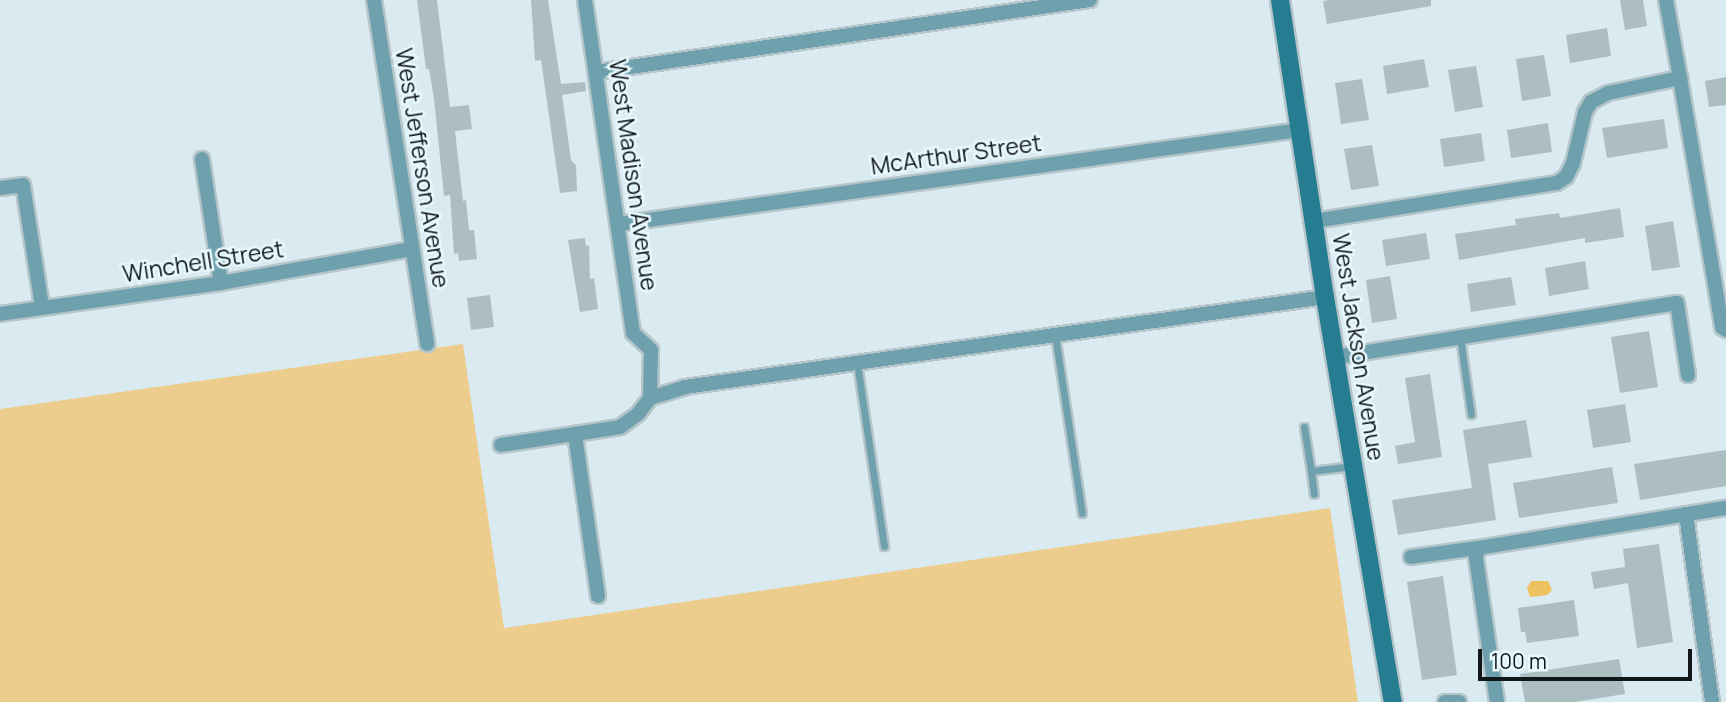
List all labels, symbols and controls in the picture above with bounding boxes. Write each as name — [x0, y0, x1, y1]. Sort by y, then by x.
street label: West Jefferson Avenue — [390, 46, 456, 290]
street label: West Madison Avenue — [604, 58, 664, 292]
street label: McArthur Street — [869, 128, 1043, 180]
street label: West Jackson Avenue — [1327, 232, 1391, 462]
street label: Winchell Street — [120, 235, 286, 287]
scale bar — [1481, 636, 1694, 680]
text: 100 m — [1491, 647, 1547, 675]

